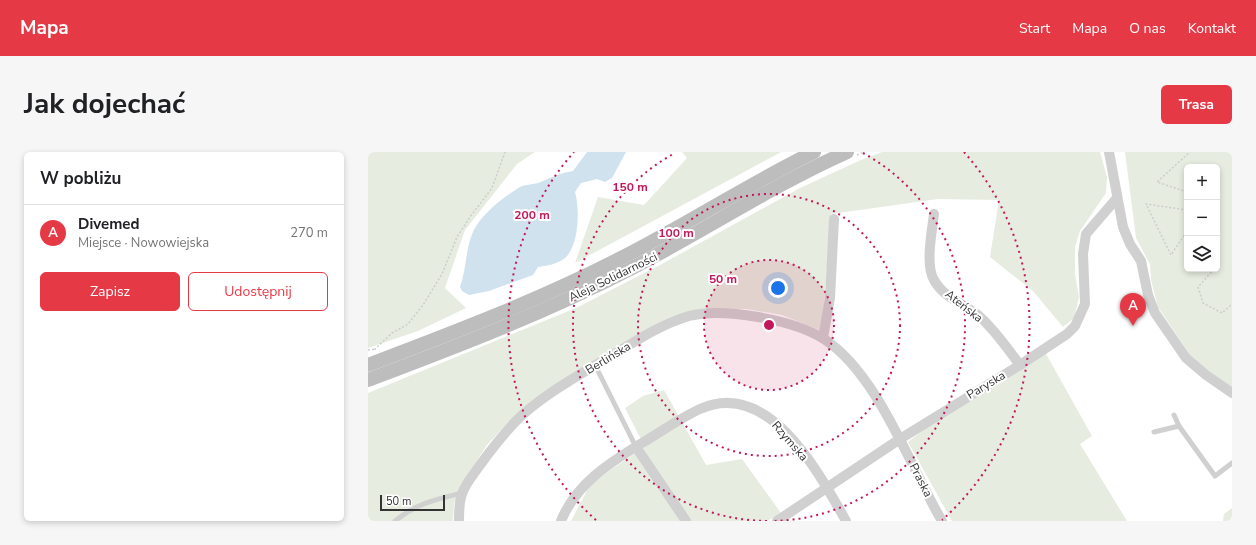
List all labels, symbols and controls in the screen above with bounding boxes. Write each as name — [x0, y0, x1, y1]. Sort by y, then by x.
text: Mapa — [20, 15, 69, 41]
text: Start — [1019, 19, 1050, 38]
text: Mapa — [1072, 19, 1107, 38]
text: O nas — [1129, 19, 1166, 38]
text: Kontakt — [1188, 19, 1236, 38]
text: Jak dojechać — [24, 85, 185, 123]
button: Trasa — [1161, 85, 1232, 124]
map controls — [1184, 164, 1220, 272]
button: + — [1184, 164, 1220, 200]
text: W pobliżu — [40, 167, 121, 190]
text: 150 m — [612, 179, 648, 195]
button: − — [1184, 200, 1220, 236]
text: 200 m — [514, 207, 550, 223]
text: Divemed — [78, 214, 139, 234]
text: A — [48, 224, 58, 242]
text: 270 m — [290, 224, 328, 242]
text: 100 m — [658, 225, 694, 241]
text: Miejsce · Nowowiejska — [78, 234, 209, 252]
button: layers — [1184, 236, 1220, 272]
street label: Aleja Solidarności — [566, 249, 660, 305]
text: 50 m — [709, 271, 737, 287]
button: Zapisz — [40, 272, 180, 311]
button: Udostępnij — [188, 272, 328, 311]
your location — [768, 278, 788, 298]
street label: Ateńska — [942, 286, 986, 326]
pin: A — [1120, 293, 1146, 326]
centre of rings — [762, 318, 776, 332]
street label: Berlińska — [582, 338, 634, 378]
street label: Paryska — [964, 367, 1008, 403]
street label: Rzymska — [768, 418, 812, 464]
street label: Praska — [906, 460, 936, 500]
scale bar — [380, 493, 445, 512]
text: 50 m — [386, 494, 411, 509]

